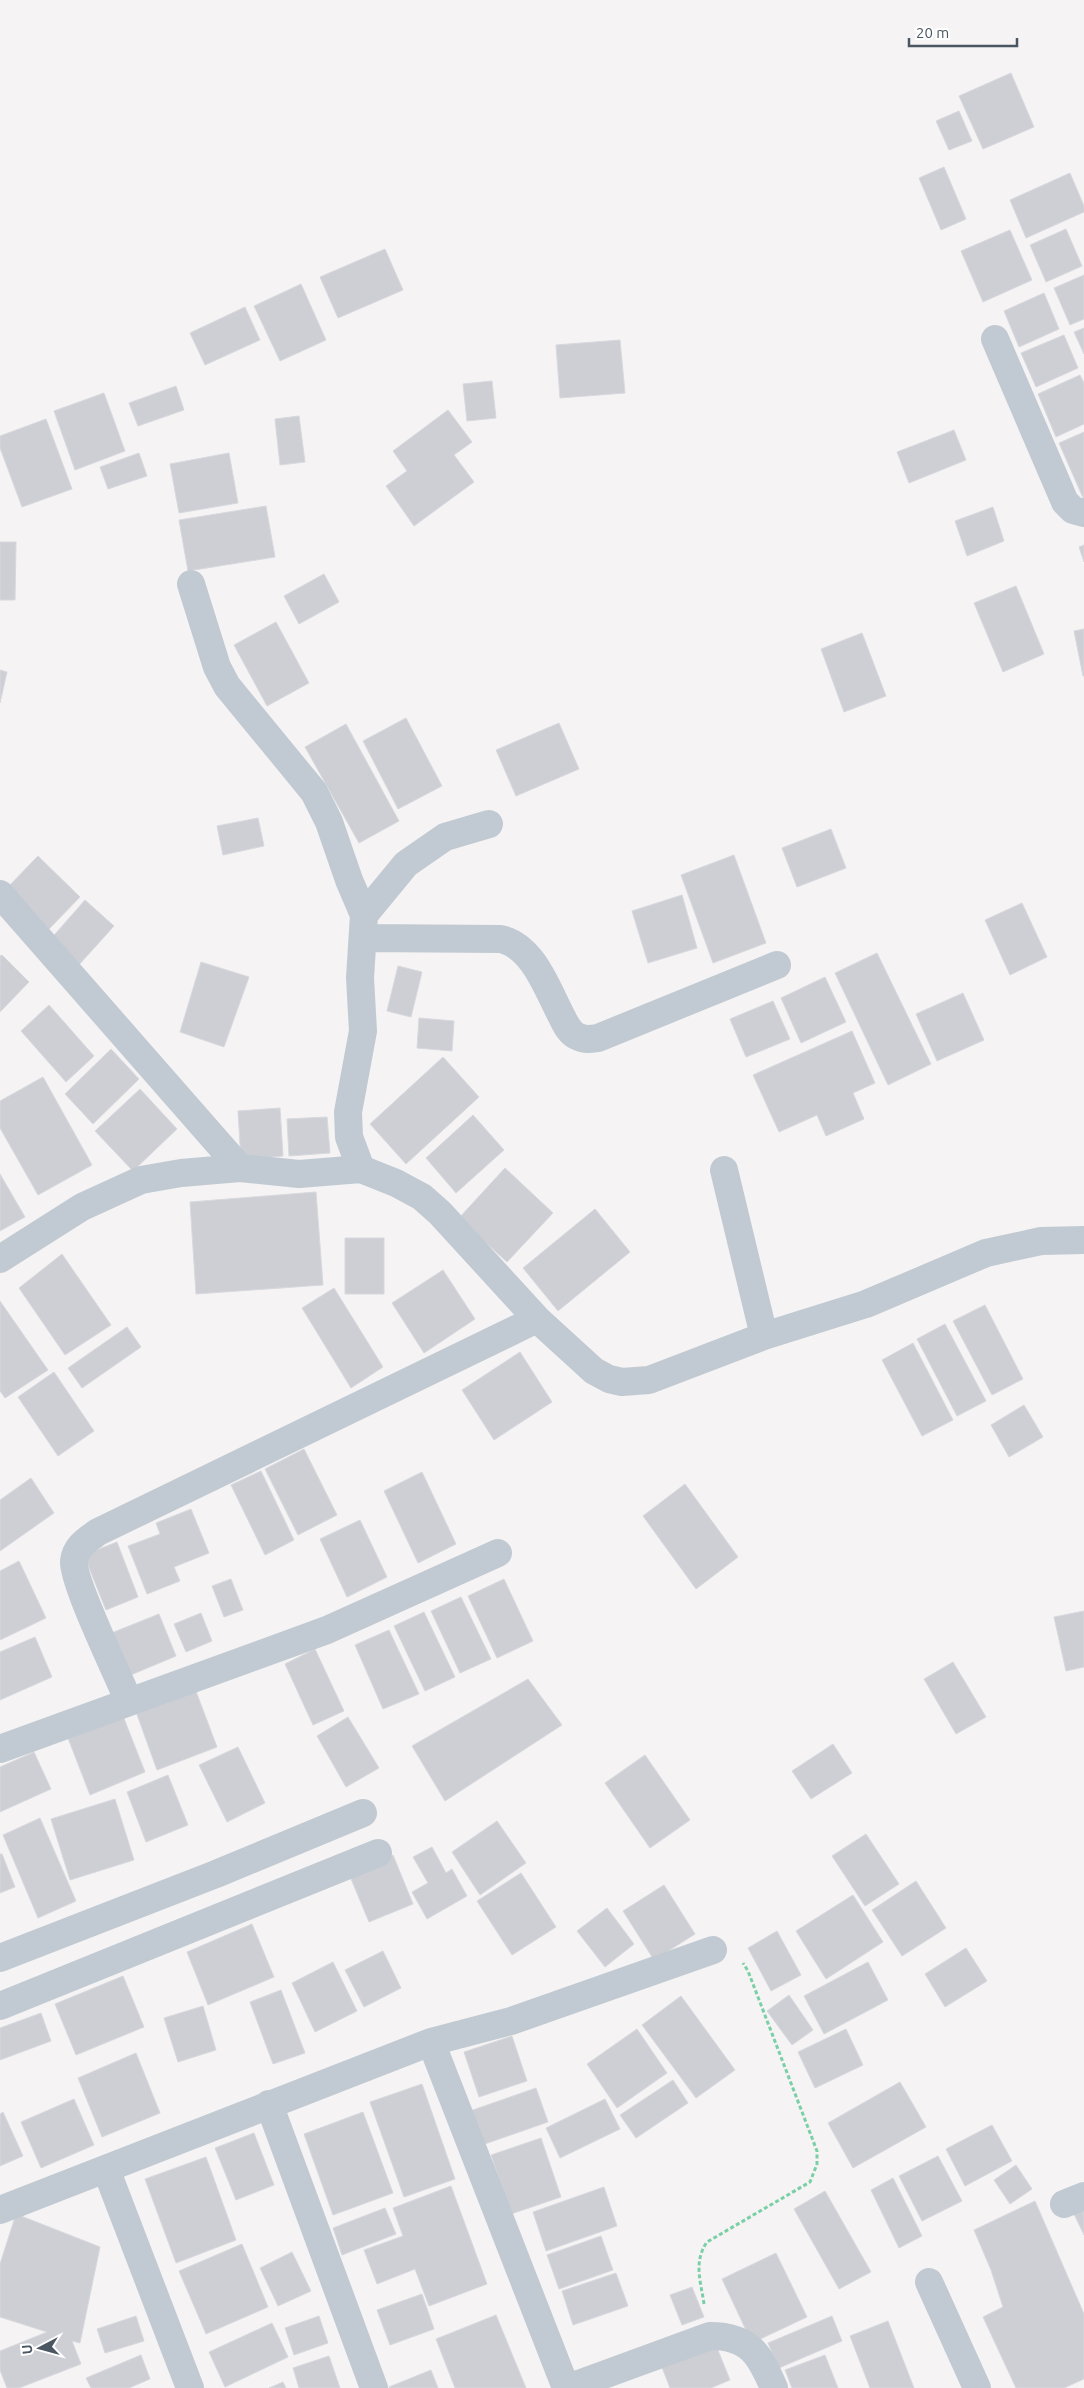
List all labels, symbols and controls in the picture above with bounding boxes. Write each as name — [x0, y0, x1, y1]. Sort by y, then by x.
scale bar — [909, 15, 1016, 47]
text: 20 m — [916, 24, 949, 41]
north arrow — [15, 2323, 65, 2373]
text: U — [19, 2344, 36, 2355]

